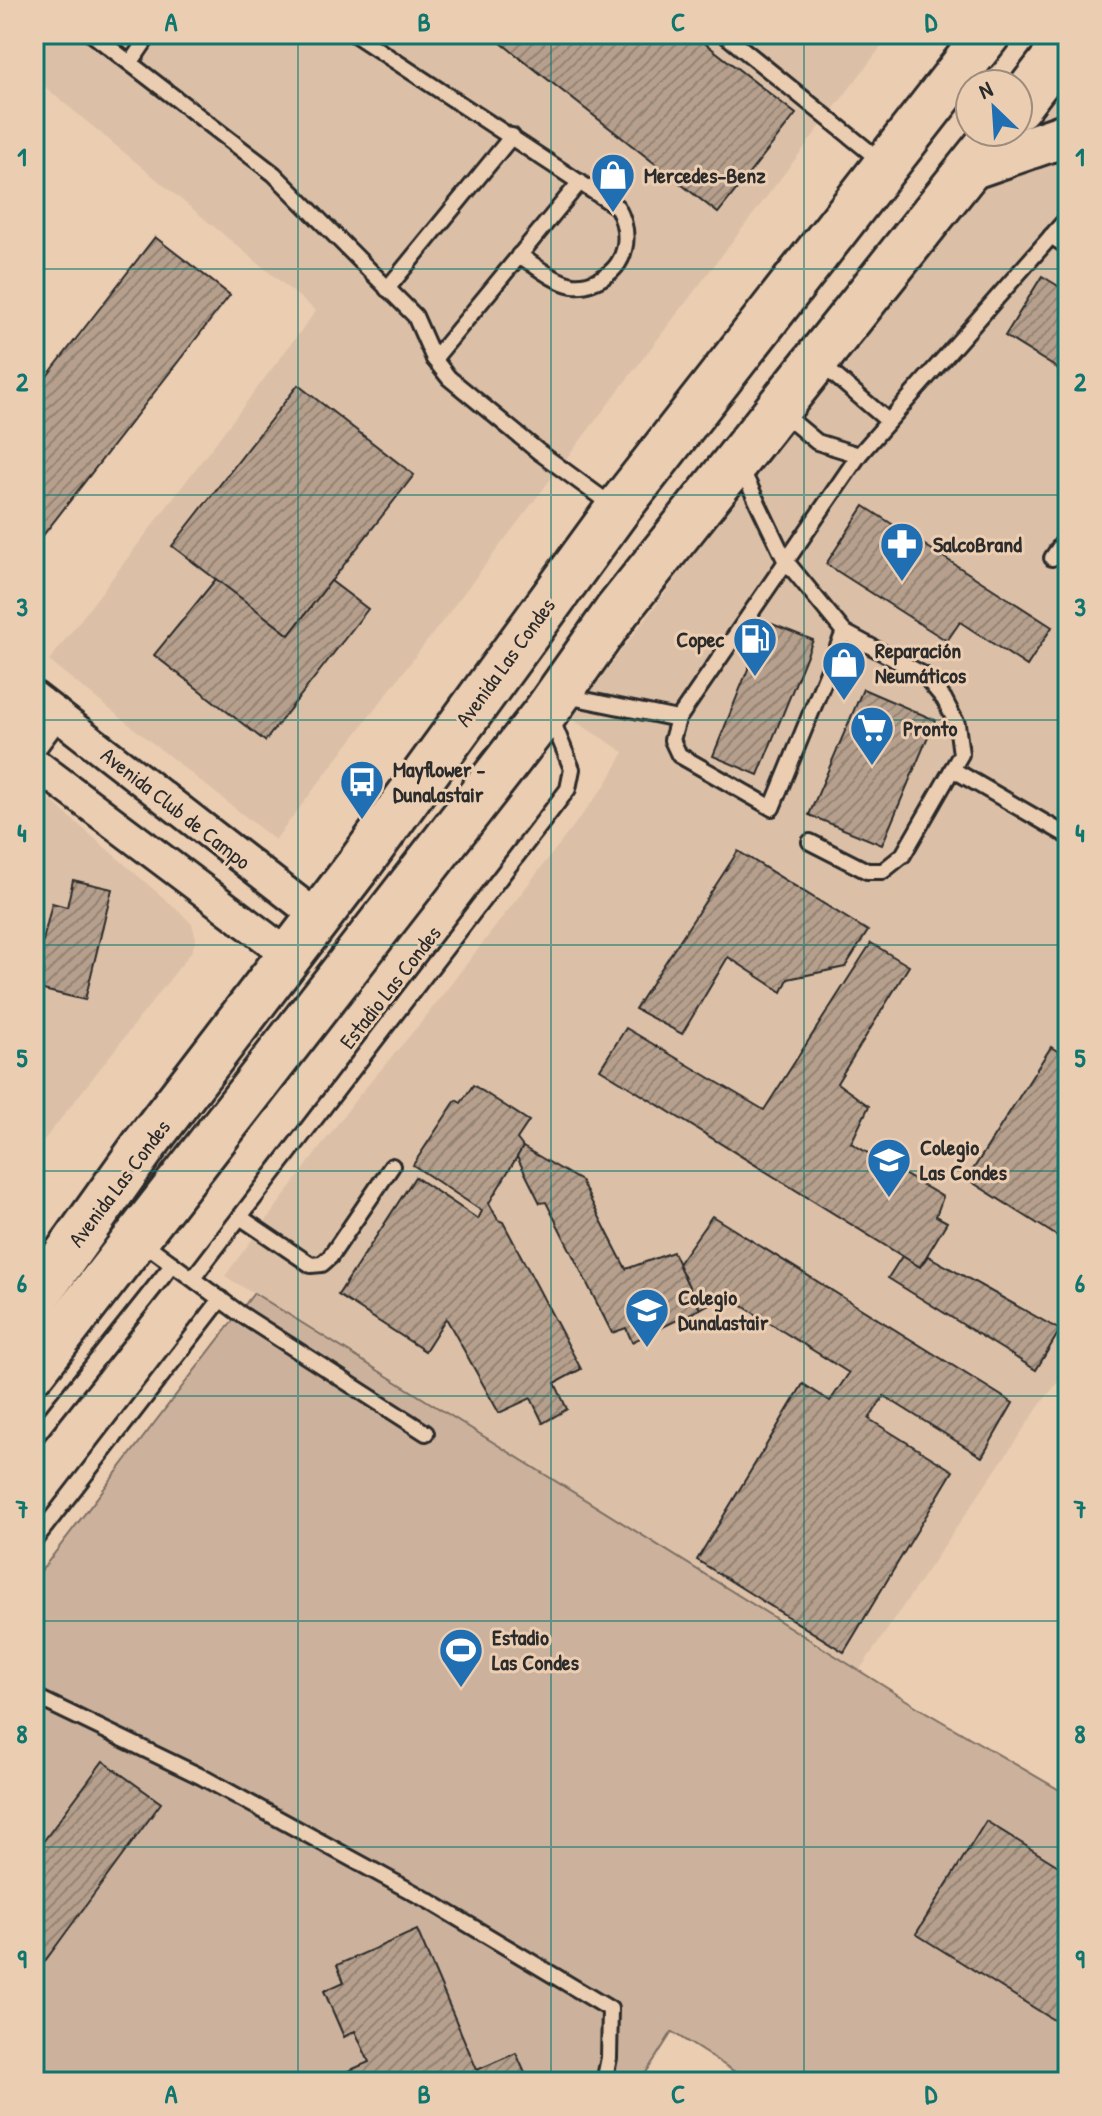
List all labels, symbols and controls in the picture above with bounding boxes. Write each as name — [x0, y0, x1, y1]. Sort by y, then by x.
text: A — [165, 4, 178, 39]
text: B — [417, 4, 431, 39]
text: C — [671, 4, 685, 39]
text: D — [925, 4, 938, 39]
north arrow — [954, 68, 1034, 148]
text: N — [974, 74, 997, 106]
text: 1 — [17, 139, 27, 174]
text: 1 — [1075, 139, 1085, 174]
shop icon: Mercedes-Benz — [589, 151, 637, 214]
place label: Mercedes-Benz — [644, 160, 766, 190]
text: 2 — [16, 364, 29, 399]
text: 2 — [1074, 364, 1087, 399]
pharmacy icon: SalcoBrand — [878, 520, 926, 583]
place label: SalcoBrand — [933, 529, 1022, 559]
text: 3 — [16, 589, 28, 624]
text: 3 — [1074, 589, 1086, 624]
street label: Avenida Las Condes — [448, 592, 562, 732]
fuel station icon: Copec — [731, 615, 779, 678]
place label: Copec — [676, 624, 724, 655]
place label: Reparación Neumáticos — [875, 635, 967, 690]
shop icon: Reparación Neumáticos — [820, 639, 868, 702]
supermarket icon: Pronto — [848, 704, 896, 767]
place label: Pronto — [903, 713, 957, 743]
street label: Avenida Club de Campo — [95, 740, 257, 876]
place label: Mayflower - Dunalastair — [393, 754, 486, 809]
bus stop icon: Mayflower - Dunalastair — [338, 758, 386, 821]
text: 4 — [17, 815, 27, 850]
text: 4 — [1075, 815, 1085, 850]
street label: Estadio Las Condes — [332, 919, 448, 1055]
text: 5 — [17, 1040, 28, 1075]
text: 5 — [1075, 1040, 1086, 1075]
street label: Avenida Las Condes — [61, 1113, 177, 1253]
place label: Colegio Las Condes — [920, 1132, 1008, 1187]
school or university icon: Colegio Las Condes — [865, 1136, 913, 1199]
text: 6 — [17, 1265, 28, 1300]
text: 6 — [1075, 1265, 1086, 1300]
place label: Colegio Dunalastair — [678, 1282, 769, 1337]
school or university icon: Colegio Dunalastair — [623, 1286, 671, 1349]
text: 7 — [15, 1491, 29, 1526]
text: 7 — [1073, 1491, 1087, 1526]
place label: Estadio Las Condes — [492, 1622, 580, 1677]
sports icon: Estadio Las Condes — [437, 1626, 485, 1689]
text: 8 — [16, 1716, 28, 1751]
text: 8 — [1074, 1716, 1086, 1751]
text: 9 — [17, 1941, 27, 1976]
text: 9 — [1075, 1941, 1085, 1976]
text: A — [165, 2076, 178, 2111]
text: B — [417, 2076, 431, 2111]
text: C — [671, 2076, 685, 2111]
text: D — [925, 2076, 938, 2111]

